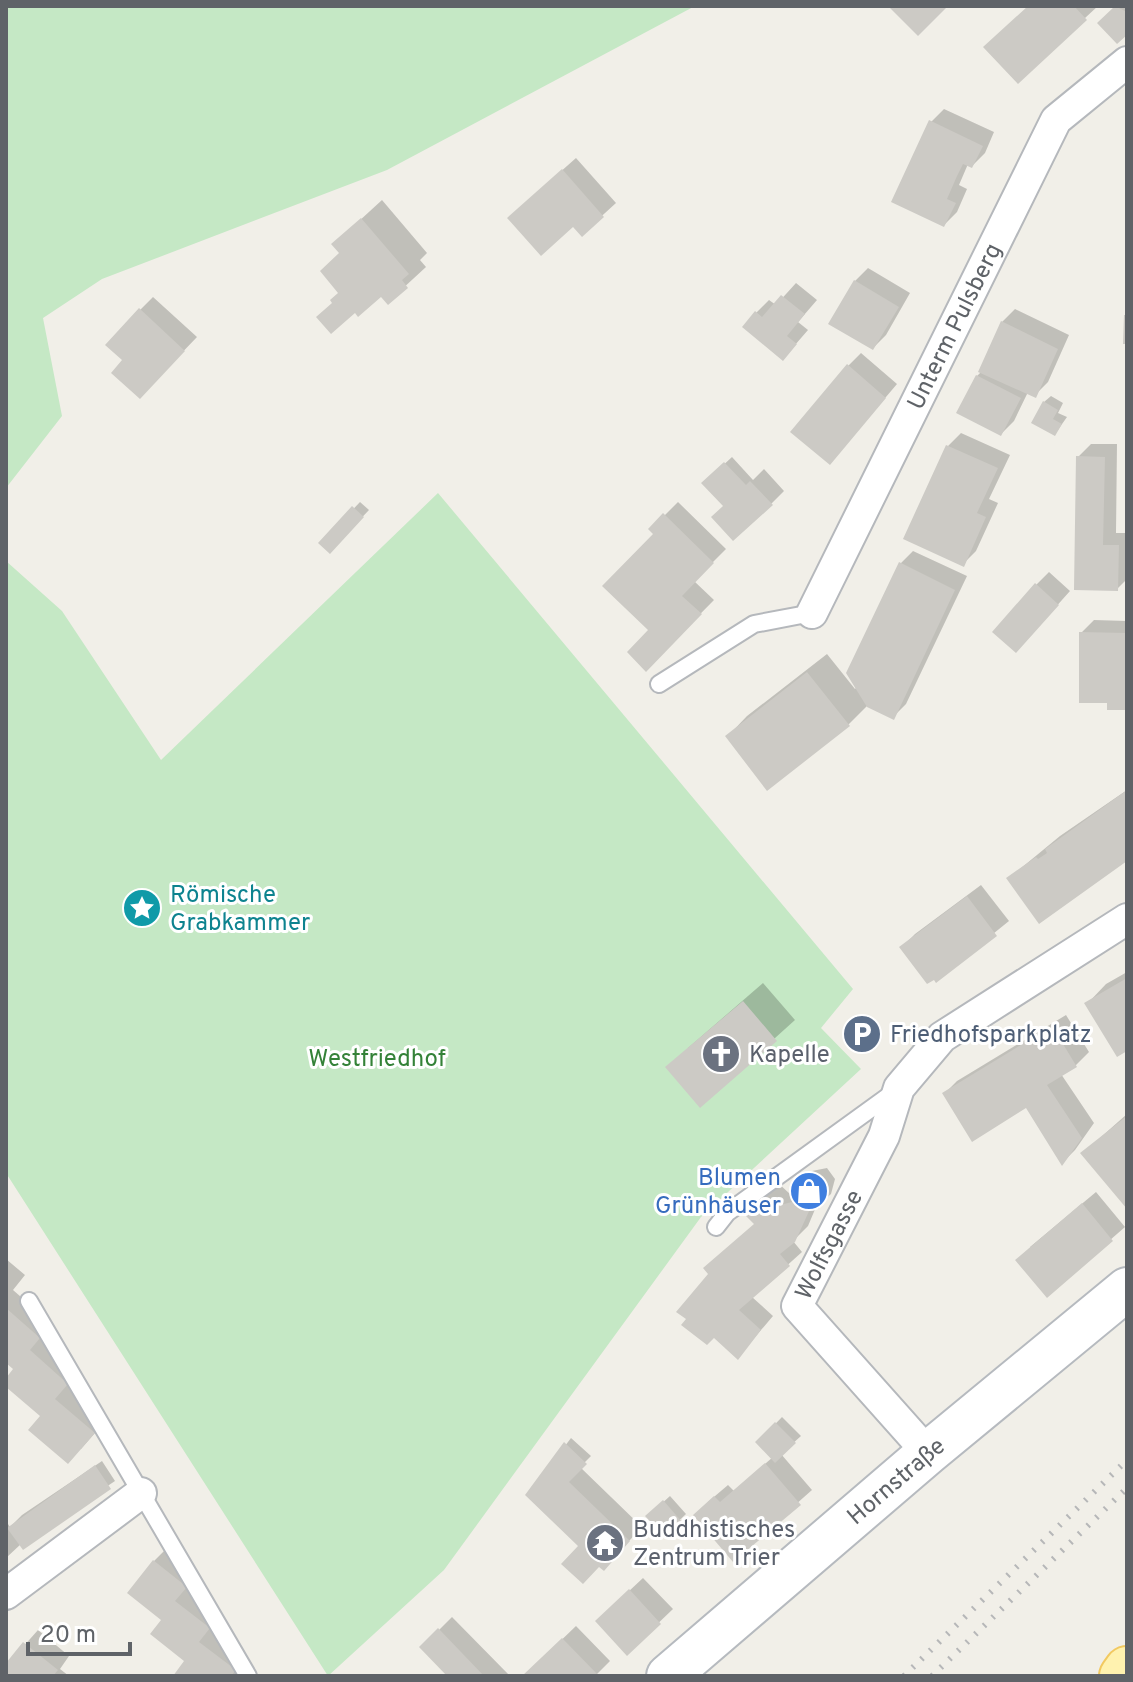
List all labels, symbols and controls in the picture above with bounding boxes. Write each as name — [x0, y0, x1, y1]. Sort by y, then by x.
street label: Unterm Pulsberg — [902, 239, 1010, 415]
place label: Römische Grabkammer — [170, 881, 310, 939]
place icon: Römische Grabkammer — [121, 887, 163, 929]
parking icon: Friedhofsparkplatz — [841, 1013, 883, 1055]
place label: Friedhofsparkplatz — [890, 1021, 1092, 1051]
church icon: Kapelle — [700, 1033, 742, 1075]
place label: Kapelle — [749, 1041, 830, 1071]
park label: Westfriedhof — [308, 1045, 446, 1075]
place label: Blumen Grünhäuser — [655, 1164, 781, 1222]
shop icon: Blumen Grünhäuser — [788, 1170, 830, 1212]
street label: Wolfsgasse — [790, 1185, 871, 1305]
street label: Hornstraße — [842, 1432, 952, 1533]
place label: Buddhistisches Zentrum Trier — [633, 1516, 795, 1574]
temple icon: Buddhistisches Zentrum Trier — [584, 1522, 626, 1564]
scale bar — [28, 1606, 130, 1656]
text: 20 m — [40, 1621, 96, 1651]

